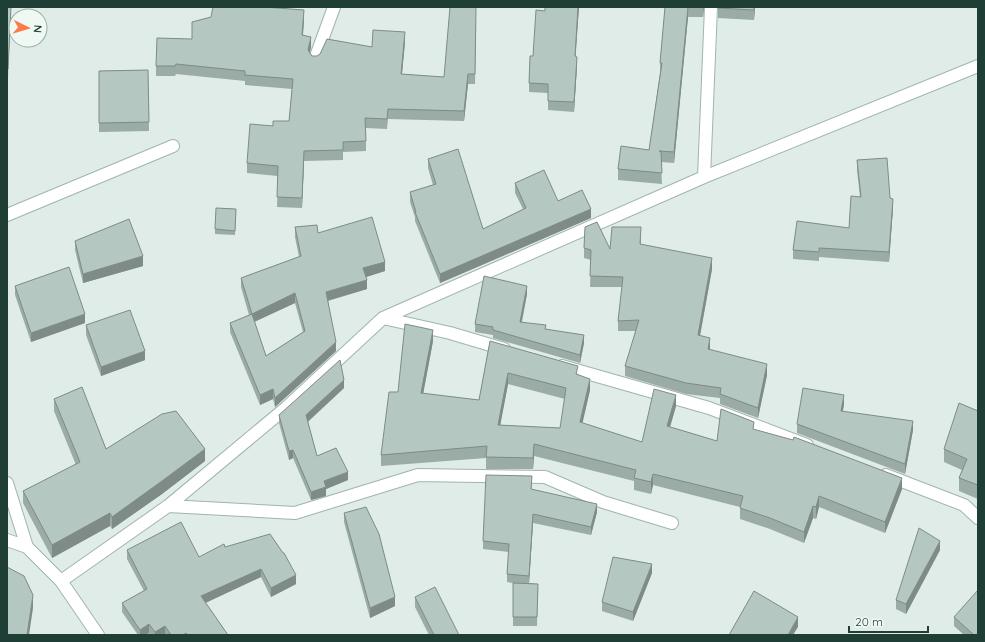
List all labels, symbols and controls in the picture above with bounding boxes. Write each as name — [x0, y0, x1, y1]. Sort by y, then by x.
north arrow — [8, 8, 48, 48]
text: N — [31, 24, 45, 34]
scale bar — [849, 608, 928, 634]
text: 20 m — [855, 614, 883, 629]

